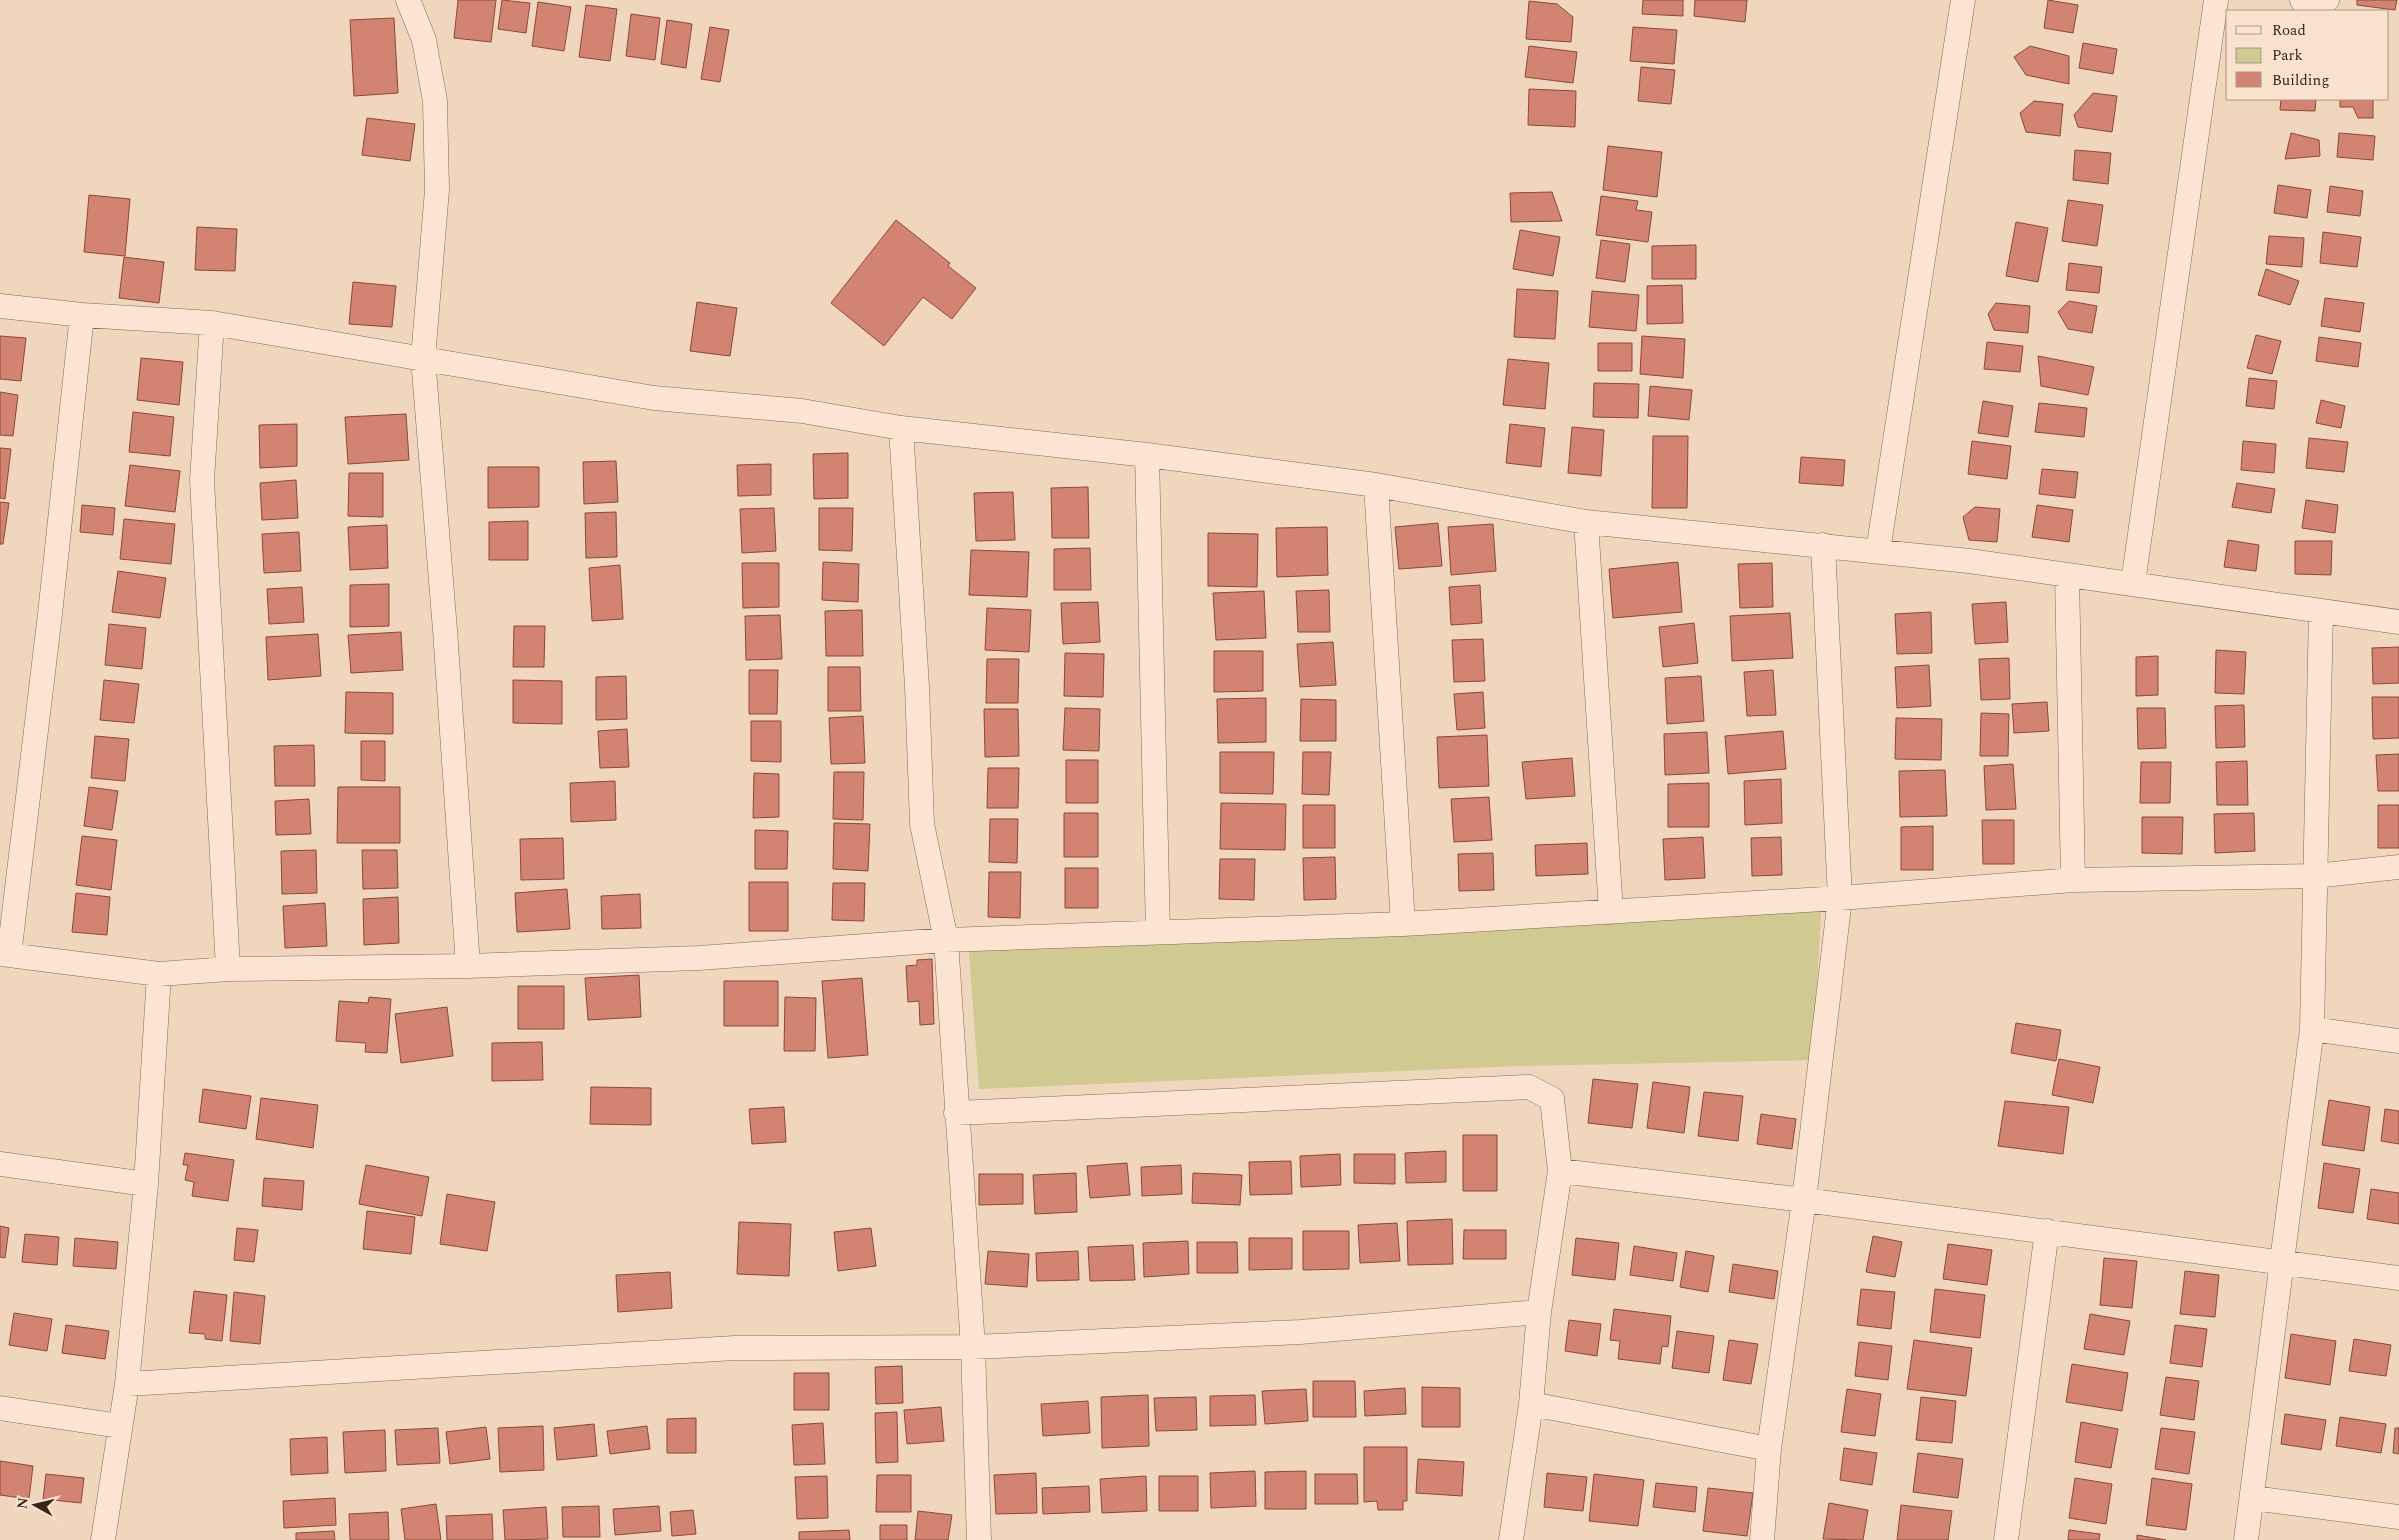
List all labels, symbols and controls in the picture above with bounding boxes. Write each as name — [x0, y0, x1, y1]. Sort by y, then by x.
legend — [2226, 10, 2389, 100]
text: Road — [2272, 19, 2306, 42]
text: Park — [2272, 44, 2303, 67]
text: Building — [2272, 69, 2329, 92]
north arrow — [10, 1480, 60, 1530]
text: N — [11, 1496, 34, 1510]

